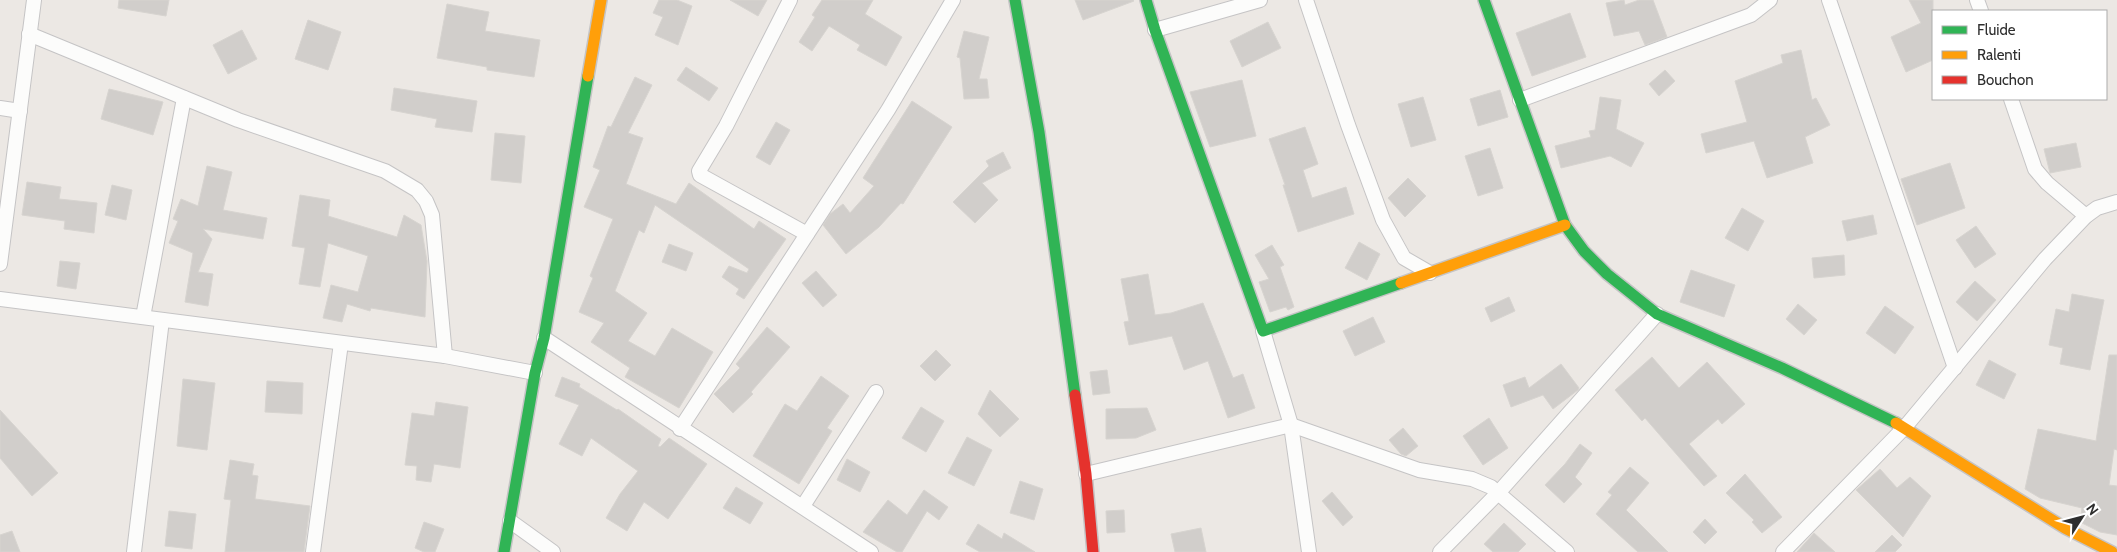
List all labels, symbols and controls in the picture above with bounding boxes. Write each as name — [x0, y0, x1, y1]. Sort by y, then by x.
legend — [1932, 10, 2107, 100]
text: Fluide — [1977, 21, 2016, 39]
text: Ralenti — [1977, 46, 2021, 64]
text: Bouchon — [1977, 71, 2034, 89]
north arrow — [2057, 492, 2107, 542]
text: N — [2082, 500, 2103, 519]

